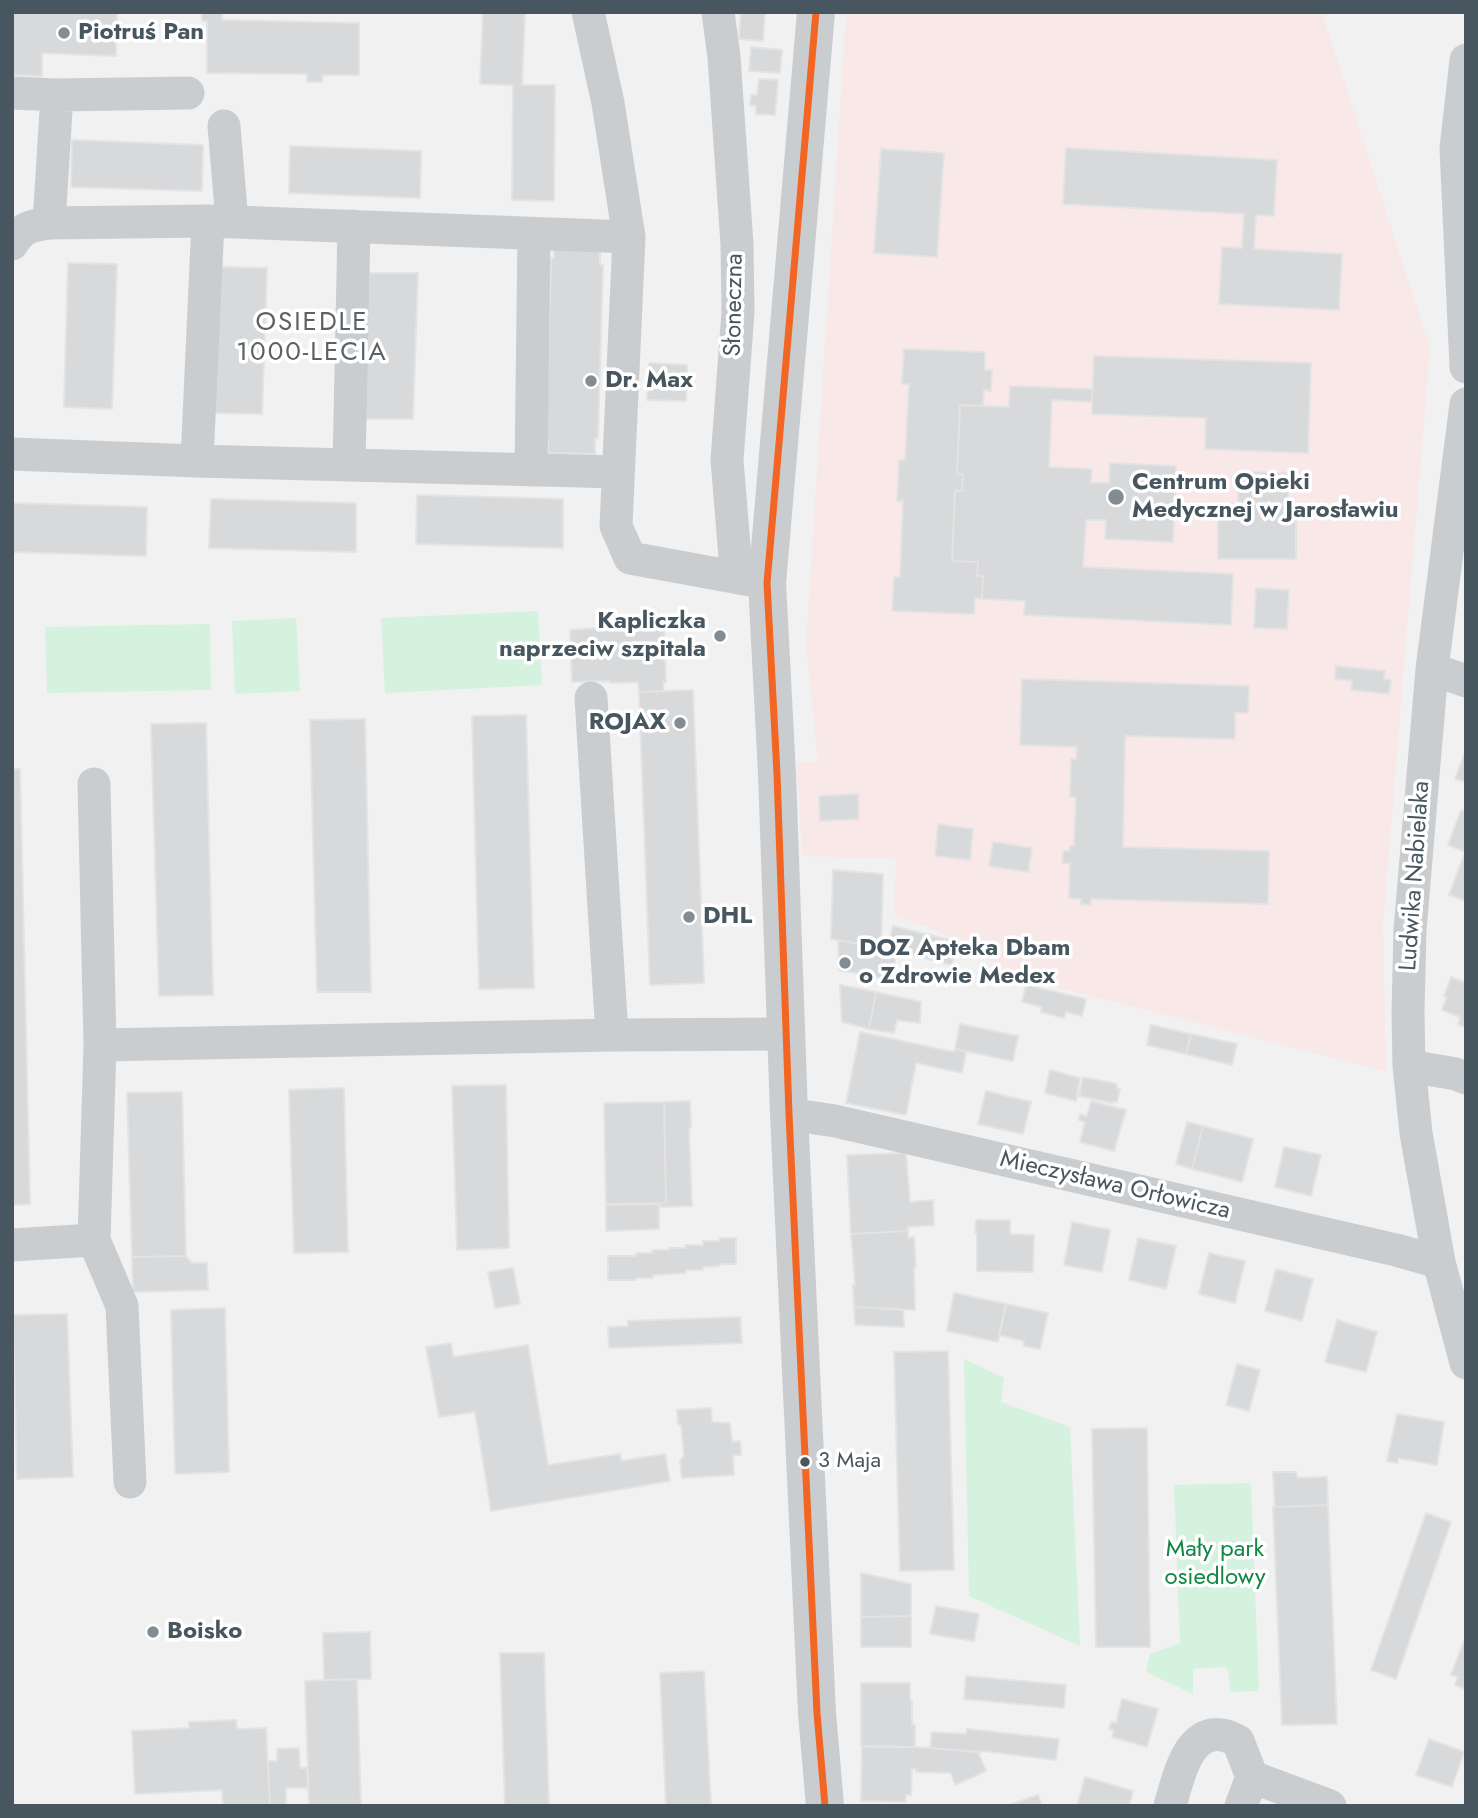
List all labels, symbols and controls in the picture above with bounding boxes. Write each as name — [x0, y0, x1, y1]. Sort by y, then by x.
place label: Piotruś Pan — [78, 19, 204, 47]
marker: Piotruś Pan — [56, 25, 72, 41]
street label: Słoneczna — [720, 253, 750, 357]
district label: OSIEDLE 1000-LECIA — [238, 308, 386, 370]
place label: Dr. Max — [605, 367, 693, 395]
marker: Dr. Max — [583, 373, 599, 389]
place label: Centrum Opieki Medycznej w Jarosławiu — [1132, 469, 1399, 525]
marker: Centrum Opieki Medycznej w Jarosławiu — [1106, 487, 1126, 507]
place label: Kapliczka naprzeciw szpitala — [499, 608, 706, 664]
marker: Kapliczka naprzeciw szpitala — [712, 628, 728, 644]
place label: ROJAX — [589, 709, 666, 737]
marker: ROJAX — [672, 715, 688, 731]
street label: Ludwika Nabielaka — [1395, 780, 1437, 972]
place label: DHL — [703, 903, 752, 931]
marker: DHL — [681, 909, 697, 925]
place label: DOZ Apteka Dbam o Zdrowie Medex — [859, 935, 1070, 991]
marker: DOZ Apteka Dbam o Zdrowie Medex — [837, 955, 853, 971]
street label: Mieczysława Orłowicza — [997, 1146, 1233, 1226]
place label: 3 Maja — [818, 1449, 881, 1475]
marker: 3 Maja — [798, 1455, 812, 1469]
park label: Mały park osiedlowy — [1165, 1536, 1265, 1592]
place label: Boisko — [167, 1618, 242, 1646]
marker: Boisko — [145, 1624, 161, 1640]

